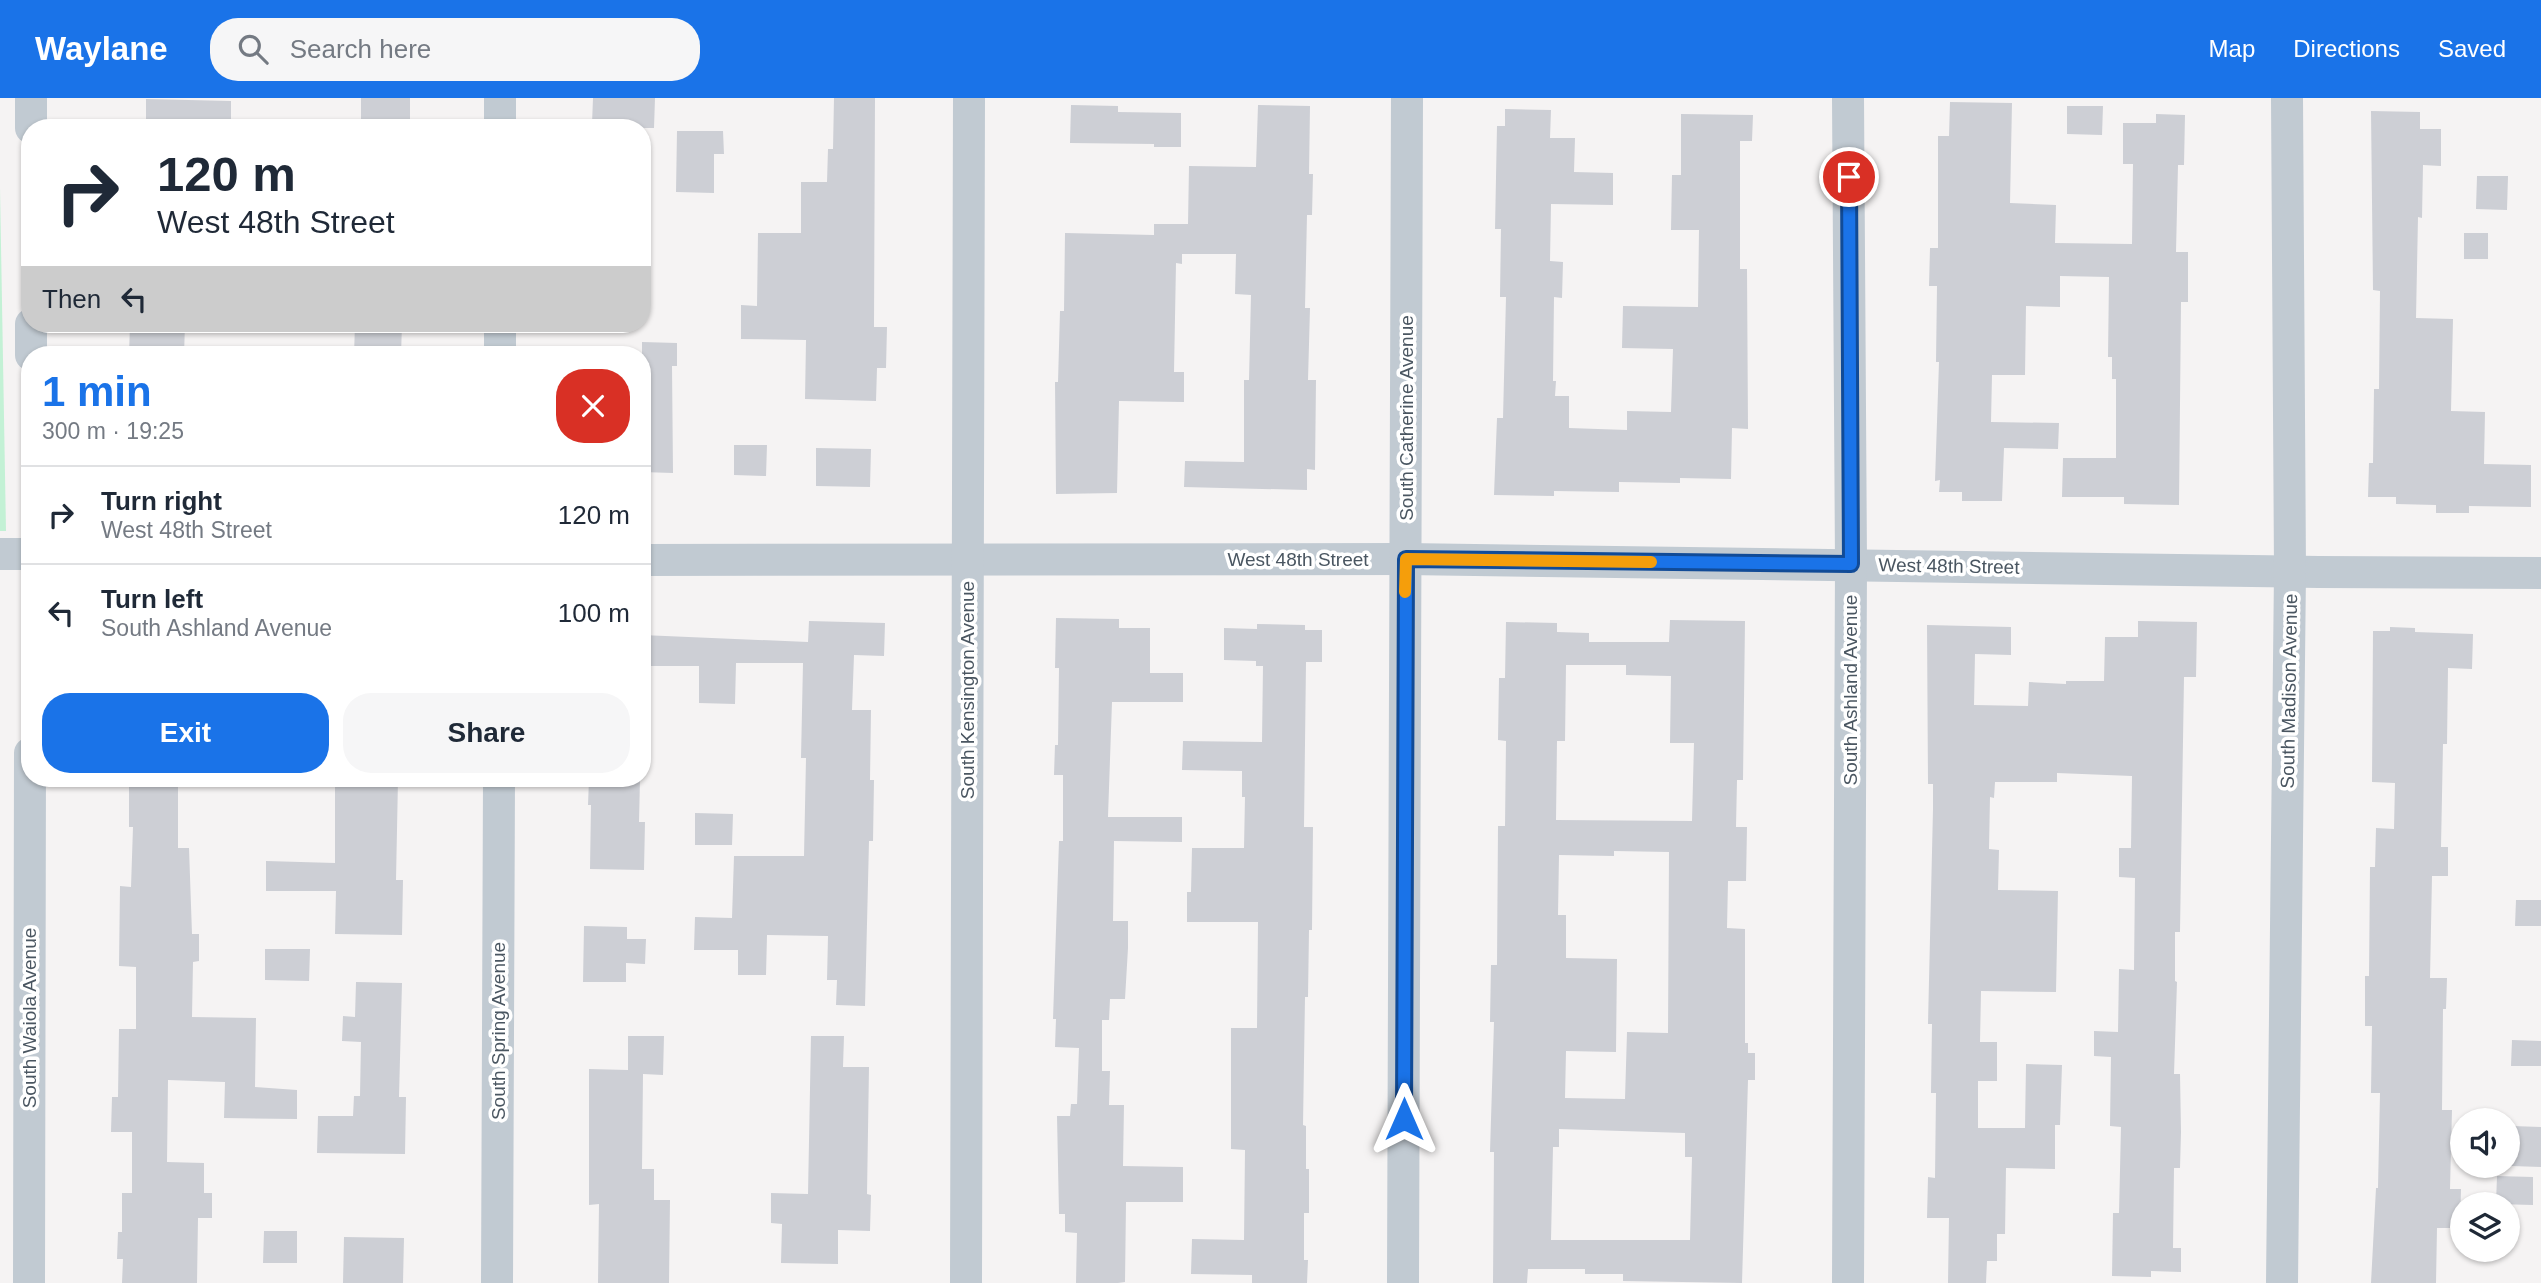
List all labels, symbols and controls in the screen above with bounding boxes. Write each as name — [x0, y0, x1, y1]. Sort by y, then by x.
search box — [210, 18, 700, 81]
text: Waylane — [35, 30, 168, 67]
icon: search — [234, 30, 272, 68]
text: Search here — [290, 34, 431, 64]
text: Map — [2209, 35, 2255, 62]
text: Directions — [2293, 35, 2400, 62]
text: Saved — [2438, 35, 2506, 62]
icon: right — [42, 147, 133, 238]
text: 120 m — [157, 147, 296, 201]
pin — [1819, 147, 1879, 207]
icon: arrive — [1830, 158, 1868, 196]
text: West 48th Street — [157, 204, 395, 240]
icon: left — [115, 280, 153, 318]
text: Then — [42, 284, 101, 314]
street label: South Catherine Avenue — [1396, 315, 1417, 521]
text: 1 min — [42, 368, 152, 415]
button: close — [556, 369, 630, 443]
text: 300 m · 19:25 — [42, 418, 184, 444]
text: Turn right — [101, 486, 222, 516]
icon: right — [42, 496, 80, 534]
text: 120 m — [558, 500, 630, 530]
text: West 48th Street — [101, 517, 272, 543]
street label: West 48th Street — [1227, 549, 1369, 570]
street label: West 48th Street — [1878, 554, 2020, 578]
street label: South Kensington Avenue — [957, 581, 978, 799]
text: Turn left — [101, 584, 203, 614]
street label: South Madison Avenue — [2277, 593, 2301, 789]
icon: left — [42, 594, 80, 632]
street label: South Ashland Avenue — [1840, 595, 1861, 785]
text: 100 m — [558, 598, 630, 628]
text: South Ashland Avenue — [101, 615, 332, 641]
button: Exit — [42, 693, 329, 773]
button: Share — [343, 693, 630, 773]
street label: South Waiola Avenue — [19, 928, 40, 1108]
street label: South Spring Avenue — [488, 942, 509, 1120]
position arrow — [1367, 1082, 1441, 1156]
map controls — [2450, 1108, 2520, 1262]
button: sound — [2450, 1108, 2520, 1178]
button: layers — [2450, 1192, 2520, 1262]

